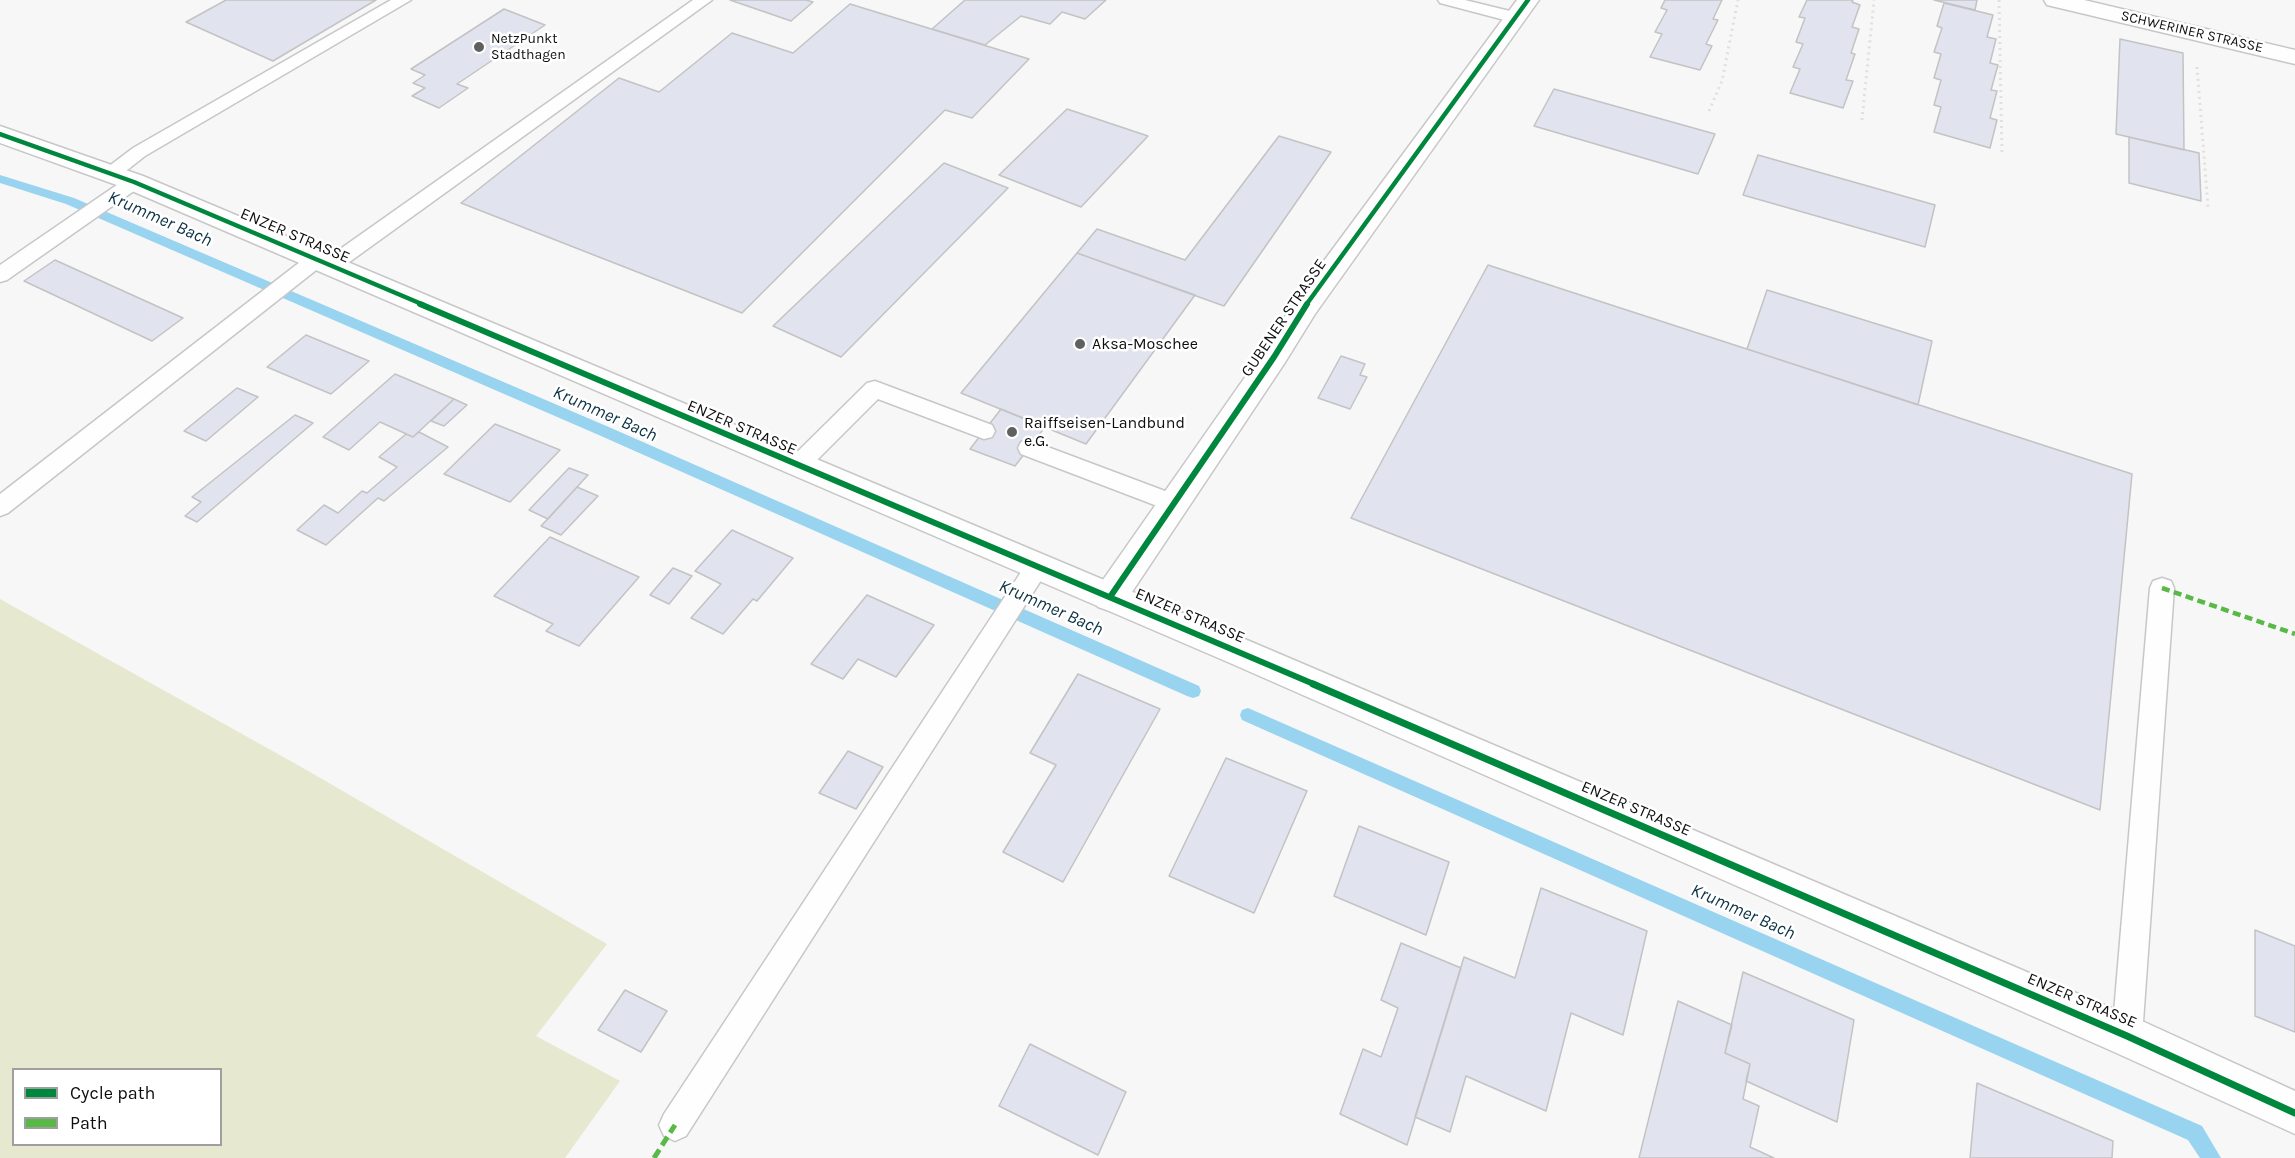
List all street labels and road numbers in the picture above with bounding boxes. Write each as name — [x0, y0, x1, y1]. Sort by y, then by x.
street label: SCHWERINER STRASSE — [2119, 7, 2265, 57]
street label: ENZER STRASSE — [237, 204, 353, 268]
street label: GUBENER STRASSE — [1237, 255, 1331, 381]
street label: ENZER STRASSE — [684, 396, 800, 460]
street label: ENZER STRASSE — [1132, 584, 1248, 648]
street label: ENZER STRASSE — [1578, 777, 1694, 841]
street label: ENZER STRASSE — [2024, 969, 2140, 1033]

